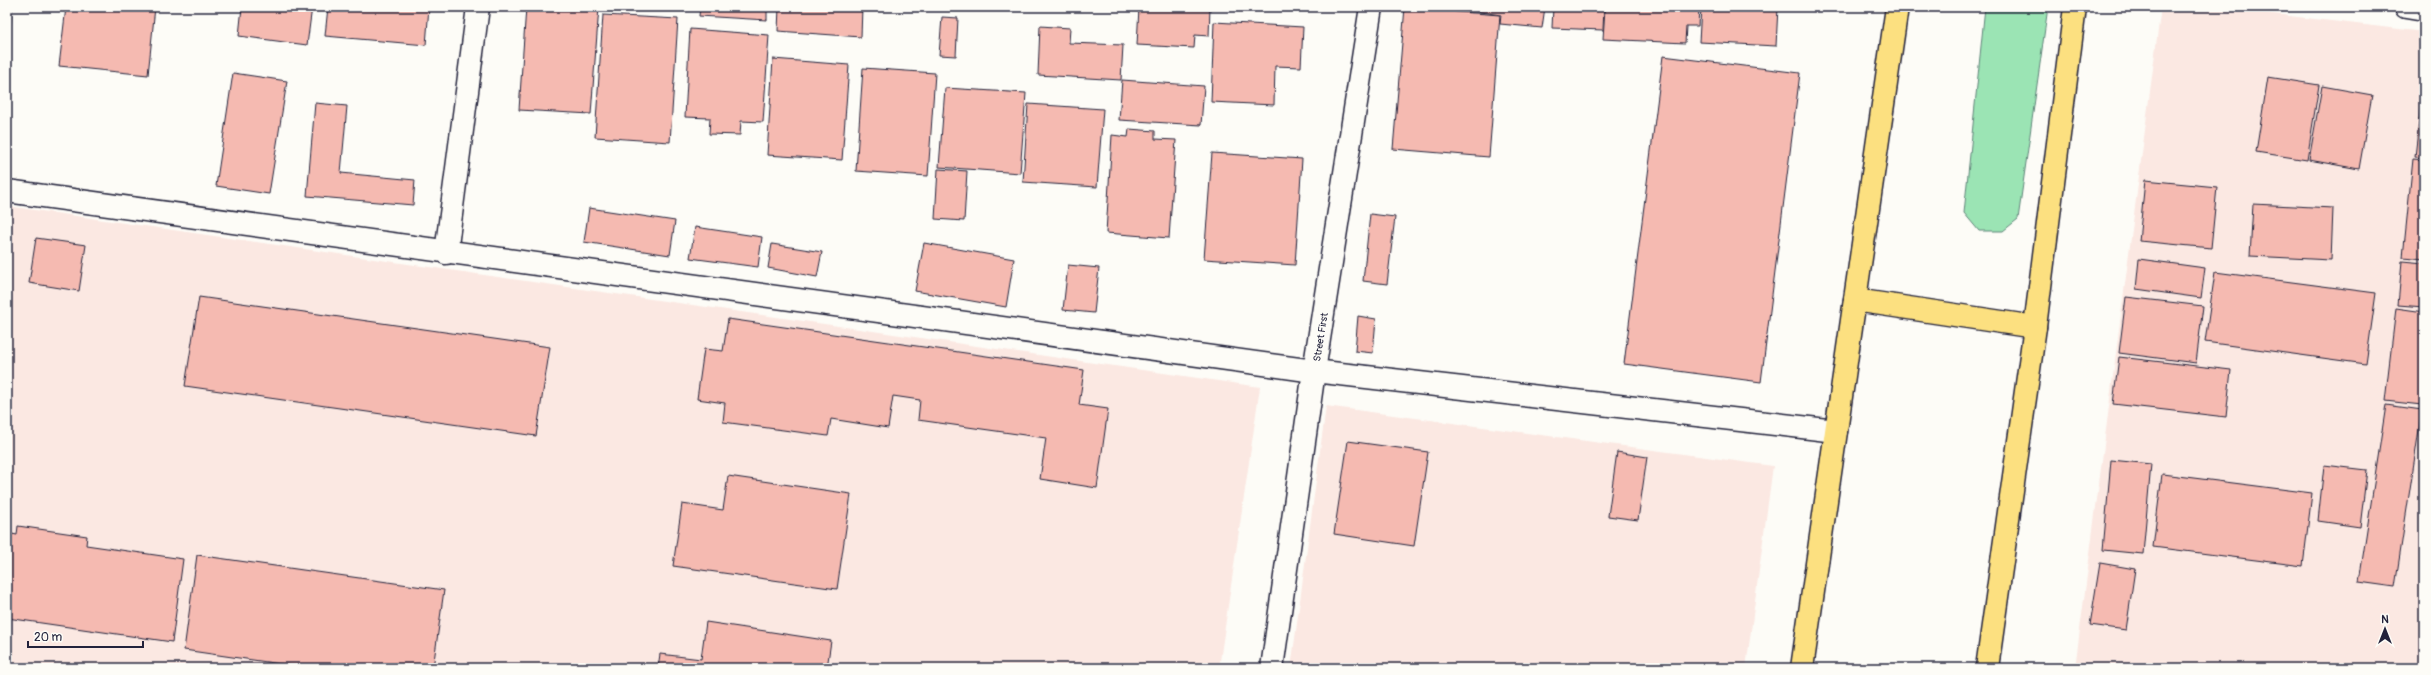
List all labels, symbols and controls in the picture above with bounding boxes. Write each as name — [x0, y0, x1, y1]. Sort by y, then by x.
street label: Street First — [1311, 311, 1331, 362]
north arrow — [2365, 609, 2405, 649]
text: N — [2381, 613, 2389, 626]
scale bar — [28, 623, 143, 649]
text: 20 m — [34, 630, 63, 645]

